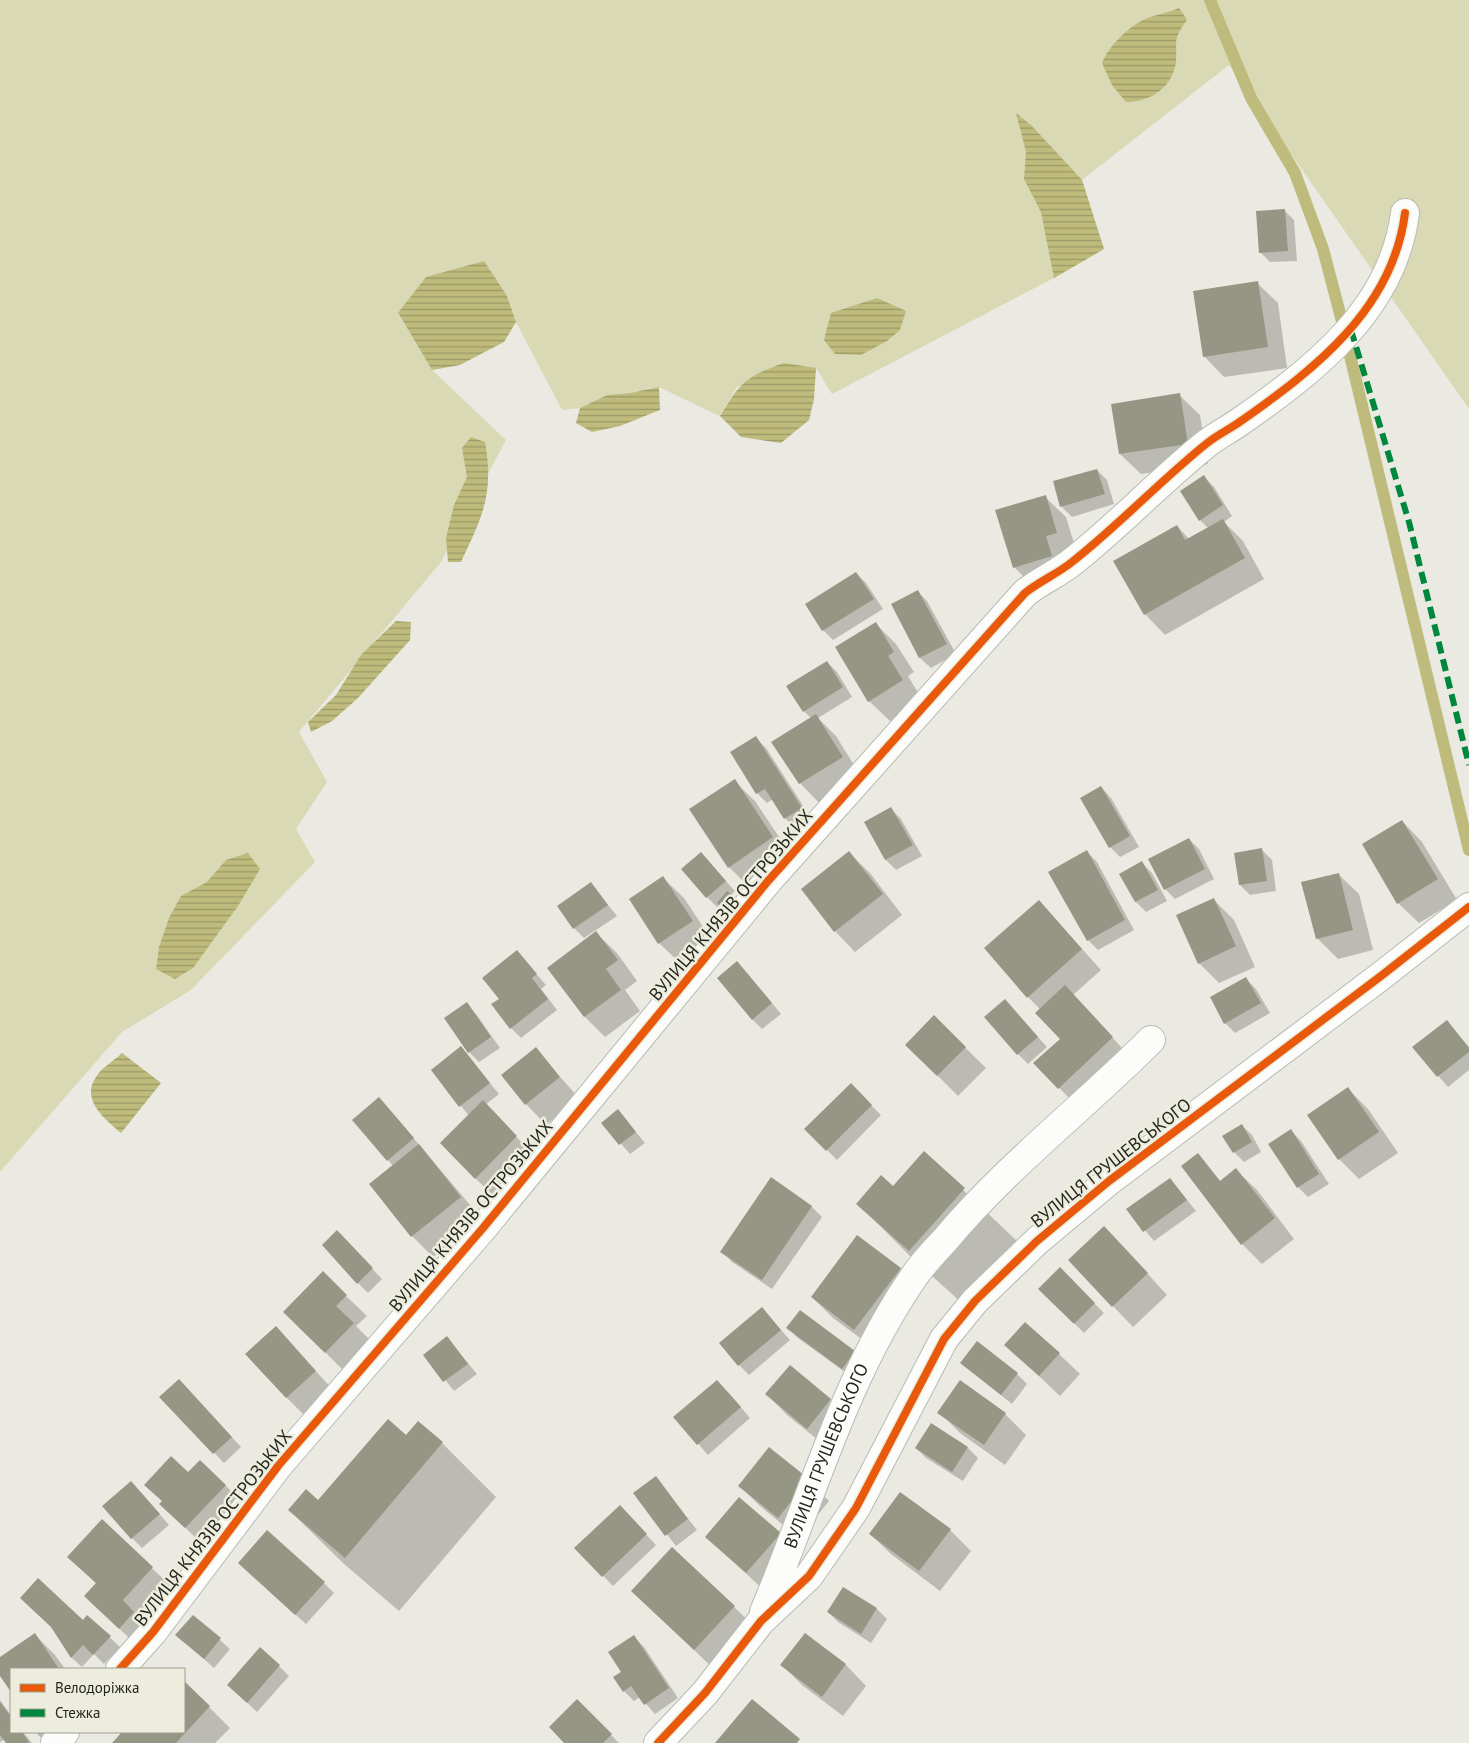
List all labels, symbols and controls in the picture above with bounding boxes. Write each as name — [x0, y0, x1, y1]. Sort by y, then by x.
street label: ВУЛИЦЯ КНЯЗІВ ОСТРОЗЬКИХ — [644, 804, 818, 1005]
street label: ВУЛИЦЯ ГРУШЕВСЬКОГО — [1026, 1093, 1196, 1232]
street label: ВУЛИЦЯ КНЯЗІВ ОСТРОЗЬКИХ — [384, 1115, 558, 1316]
street label: ВУЛИЦЯ ГРУШЕВСЬКОГО — [778, 1359, 873, 1552]
street label: ВУЛИЦЯ КНЯЗІВ ОСТРОЗЬКИХ — [129, 1425, 296, 1631]
legend — [10, 1668, 185, 1733]
text: Велодоріжка — [55, 1678, 139, 1697]
text: Стежка — [55, 1703, 100, 1722]

